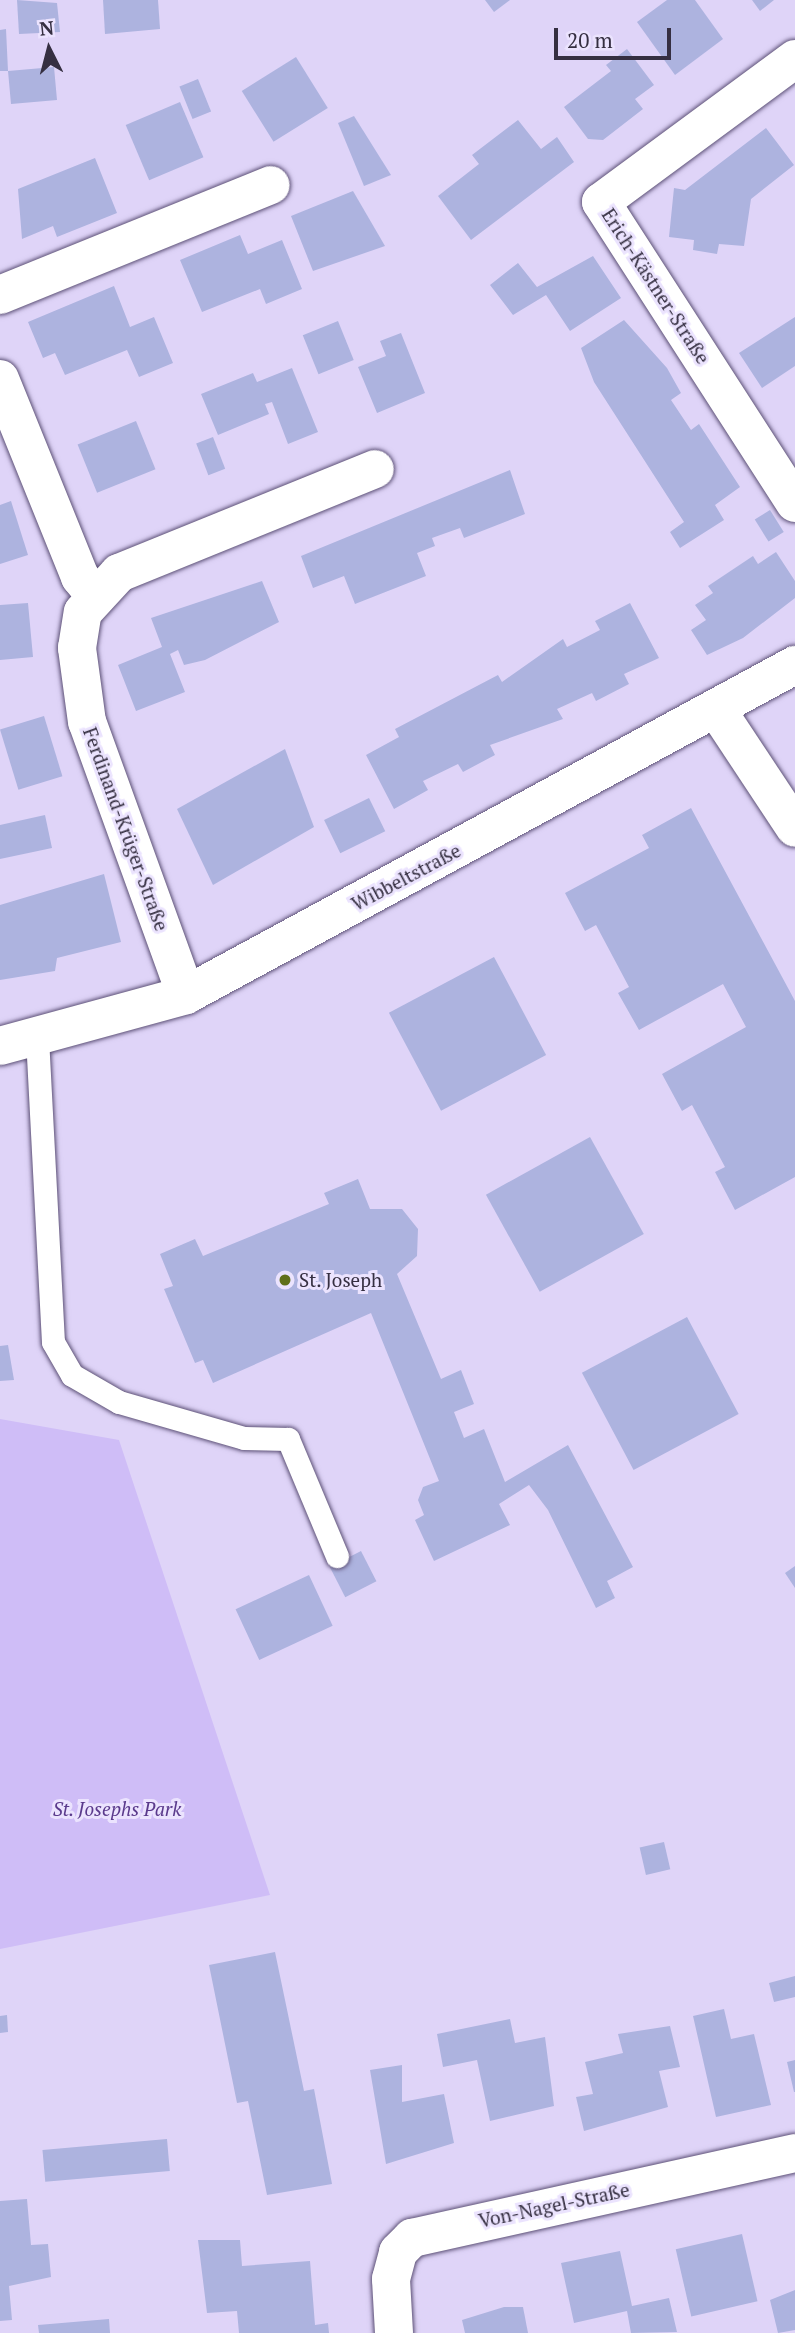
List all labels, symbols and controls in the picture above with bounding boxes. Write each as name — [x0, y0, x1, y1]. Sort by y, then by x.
north arrow — [14, 14, 84, 84]
text: N — [38, 14, 55, 41]
scale bar — [557, 14, 674, 58]
text: 20 m — [567, 26, 613, 54]
street label: Erich-Kästner-Straße — [597, 204, 715, 368]
street label: Ferdinand-Krüger-Straße — [79, 724, 173, 934]
street label: Wibbeltstraße — [348, 839, 464, 915]
place label: St. Joseph — [299, 1269, 383, 1291]
marker: St. Joseph — [277, 1272, 293, 1288]
park label: St. Josephs Park — [52, 1798, 182, 1820]
street label: Von-Nagel-Straße — [476, 2178, 632, 2232]

